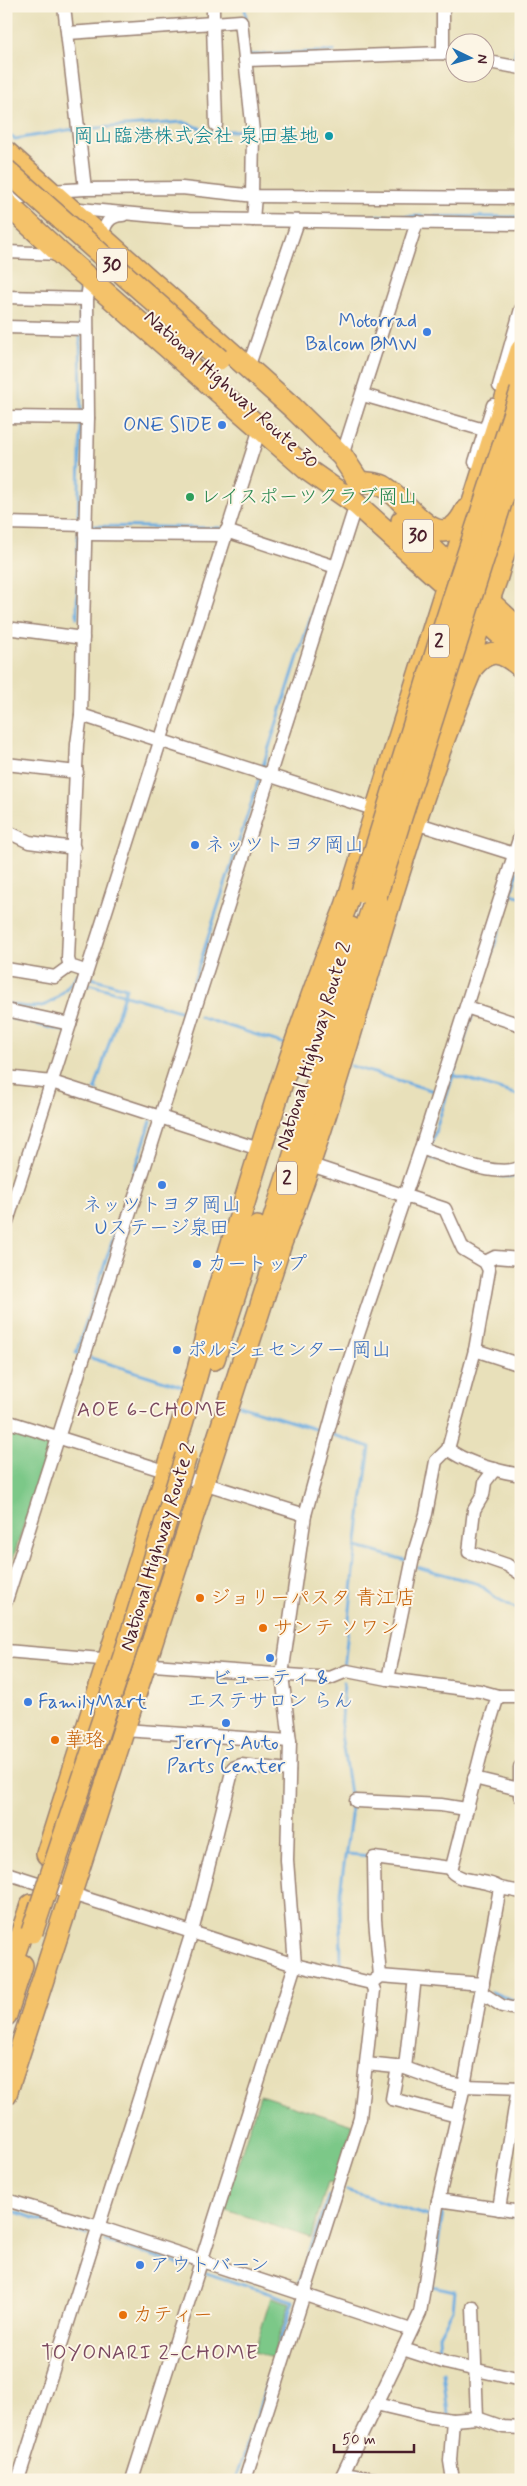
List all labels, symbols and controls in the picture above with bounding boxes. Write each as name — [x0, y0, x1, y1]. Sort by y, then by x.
north arrow — [444, 32, 494, 82]
text: N — [473, 54, 491, 64]
place label: 岡山臨港株式会社 泉田基地 — [74, 123, 319, 150]
marker: 岡山臨港株式会社 泉田基地 — [323, 130, 335, 142]
road number: 30 — [97, 248, 127, 282]
street label: National Highway Route 30 — [138, 304, 324, 476]
place label: Motorrad Balcom BMW — [305, 308, 417, 358]
marker: Motorrad Balcom BMW — [421, 326, 433, 338]
place label: ONE SIDE — [123, 412, 212, 439]
marker: ONE SIDE — [216, 419, 228, 431]
place label: レイスポーツクラブ岡山 — [200, 484, 418, 511]
marker: レイスポーツクラブ岡山 — [184, 491, 196, 503]
road number: 30 — [403, 520, 433, 552]
road number: 2 — [429, 624, 449, 658]
place label: ネッツトヨタ岡山 — [205, 832, 364, 859]
marker: ネッツトヨタ岡山 — [189, 839, 201, 851]
street label: National Highway Route 2 — [270, 939, 359, 1153]
road number: 2 — [277, 1162, 297, 1194]
marker: ネッツトヨタ岡山 Uステージ泉田 — [156, 1179, 168, 1191]
place label: ネッツトヨタ岡山 Uステージ泉田 — [82, 1192, 242, 1242]
place label: カートップ — [207, 1251, 307, 1278]
marker: カートップ — [191, 1258, 203, 1270]
place label: ポルシェセンター 岡山 — [187, 1337, 392, 1364]
marker: ポルシェセンター 岡山 — [171, 1344, 183, 1356]
district label: AOE 6-CHOME — [77, 1396, 227, 1424]
street label: National Highway Route 2 — [114, 1440, 203, 1654]
place label: ジョリーパスタ 青江店 — [210, 1585, 416, 1612]
marker: ジョリーパスタ 青江店 — [194, 1592, 206, 1604]
place label: サンテ ソワン — [273, 1615, 400, 1642]
marker: サンテ ソワン — [257, 1622, 269, 1634]
marker: ビューティ & エステサロン らん — [264, 1652, 276, 1664]
place label: ビューティ & エステサロン らん — [187, 1665, 353, 1715]
place label: FamilyMart — [38, 1689, 147, 1716]
marker: FamilyMart — [22, 1696, 34, 1708]
marker: Jerry's Auto Parts Center — [220, 1717, 232, 1729]
place label: 華珞 — [65, 1727, 105, 1754]
place label: Jerry's Auto Parts Center — [167, 1730, 286, 1780]
marker: 華珞 — [49, 1734, 61, 1746]
place label: アウトバーン — [150, 2252, 270, 2279]
marker: アウトバーン — [134, 2259, 146, 2271]
place label: カティー — [133, 2302, 213, 2329]
marker: カティー — [117, 2309, 129, 2321]
district label: TOYONARI 2-CHOME — [41, 2339, 259, 2367]
scale bar — [334, 2421, 414, 2453]
text: 50 m — [342, 2430, 376, 2450]

